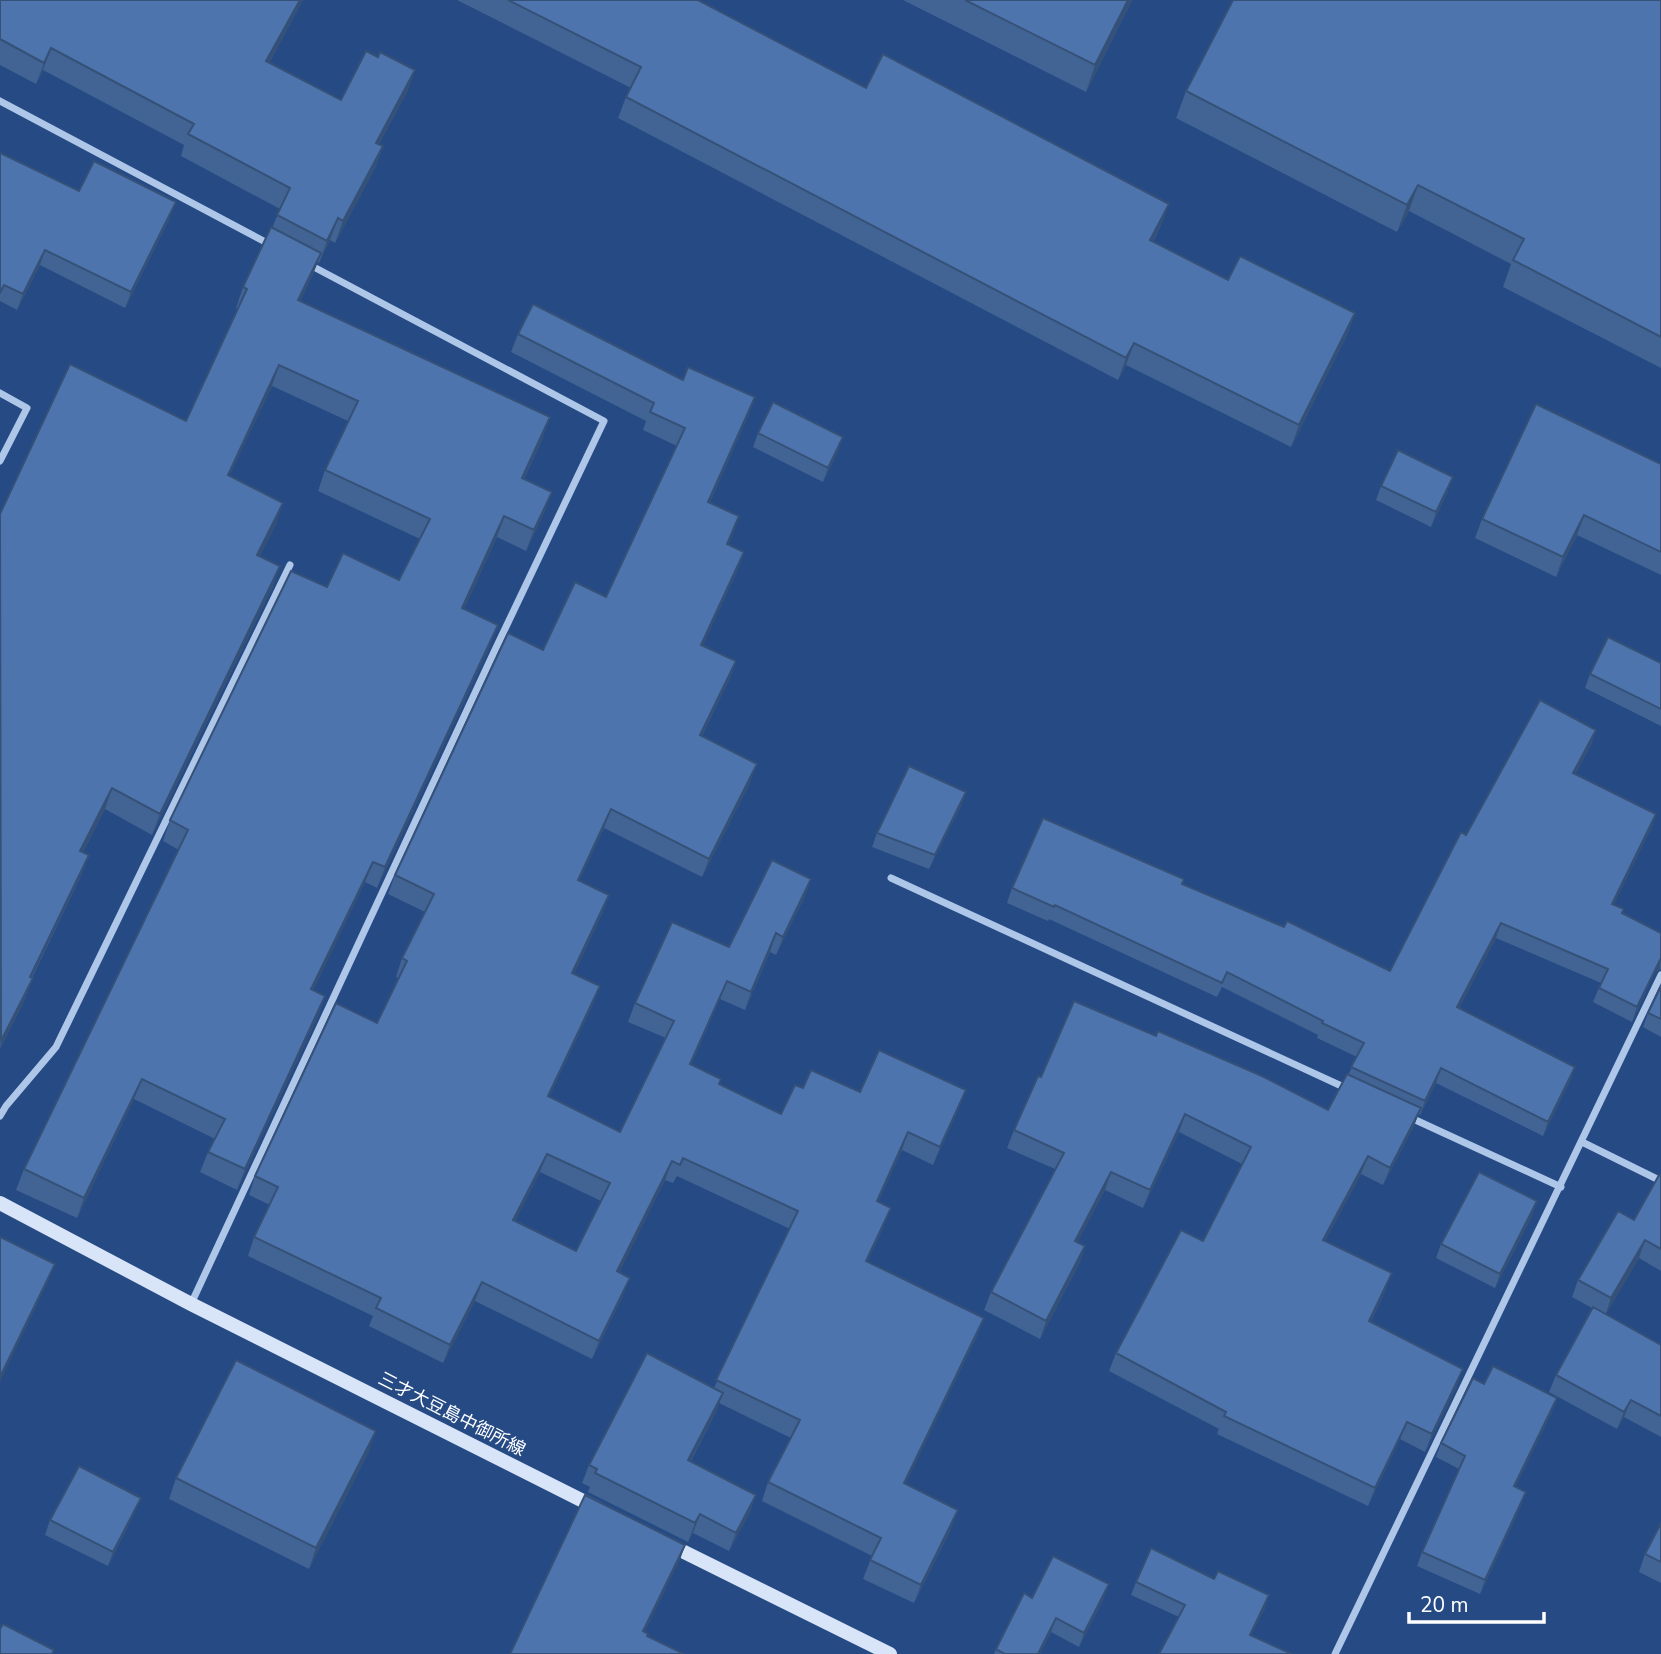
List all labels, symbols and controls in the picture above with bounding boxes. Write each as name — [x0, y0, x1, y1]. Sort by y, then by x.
street label: 三才大豆島中御所線 — [374, 1367, 530, 1461]
scale bar — [1409, 1580, 1544, 1624]
text: 20 m — [1420, 1591, 1469, 1619]

